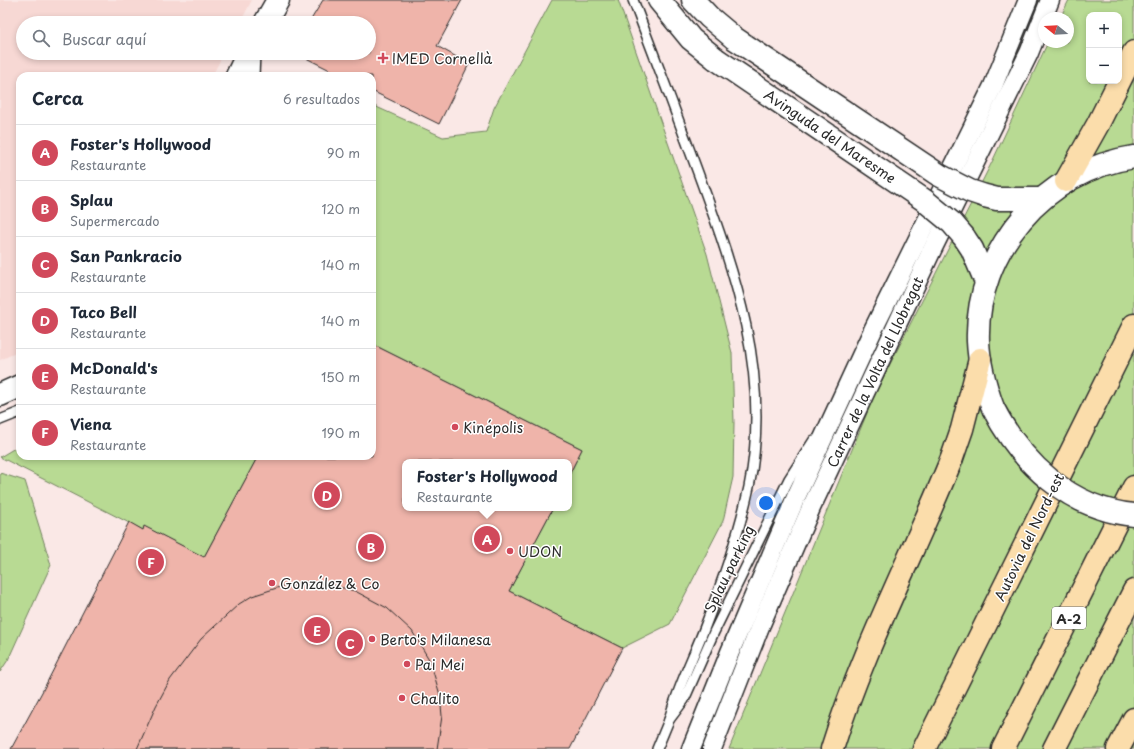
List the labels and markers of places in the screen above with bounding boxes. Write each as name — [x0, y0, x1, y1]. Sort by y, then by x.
place label: IMED Cornellà — [392, 48, 492, 69]
marker: IMED Cornellà — [377, 52, 389, 64]
place label: Kinépolis — [463, 417, 523, 438]
marker: Kinépolis — [450, 422, 460, 432]
pin: D — [314, 480, 340, 510]
pin: A — [474, 524, 500, 554]
pin: B — [358, 532, 384, 562]
place label: UDON — [518, 541, 562, 562]
marker: UDON — [505, 546, 515, 556]
pin: F — [138, 547, 164, 577]
place label: González & Co — [280, 573, 379, 594]
marker: González & Co — [267, 578, 277, 588]
pin: E — [304, 615, 330, 645]
pin: C — [337, 628, 363, 658]
place label: Berto's Milanesa — [380, 629, 491, 650]
marker: Berto's Milanesa — [367, 634, 377, 644]
place label: Pai Mei — [415, 654, 465, 675]
marker: Pai Mei — [402, 659, 412, 669]
place label: Chalito — [410, 688, 459, 709]
marker: Chalito — [397, 693, 407, 703]

